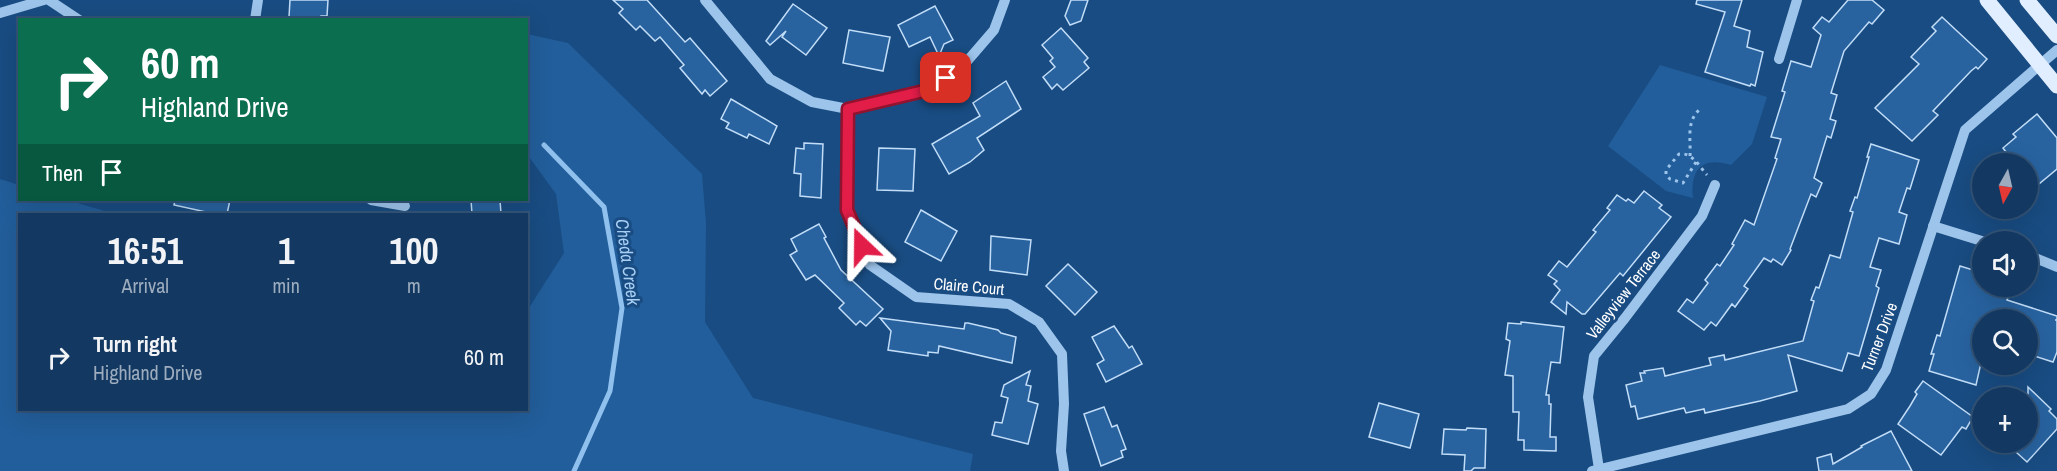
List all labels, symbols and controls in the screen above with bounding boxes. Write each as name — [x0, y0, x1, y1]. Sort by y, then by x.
text: 60 m — [141, 35, 220, 91]
icon: right — [42, 42, 120, 120]
pin — [920, 52, 971, 103]
icon: arrive — [929, 61, 962, 94]
text: Highland Drive — [141, 89, 289, 125]
north arrow — [1972, 153, 2038, 219]
map controls — [1972, 153, 2038, 453]
icon: arrive — [95, 156, 128, 189]
text: Then — [42, 158, 83, 188]
position arrow — [830, 214, 894, 278]
water label: Cheda Creek — [610, 217, 647, 307]
text: 16:51 — [107, 227, 183, 275]
text: 1 — [278, 227, 294, 275]
text: 100 — [389, 227, 439, 275]
button: sound — [1972, 231, 2038, 297]
street label: Valleyview Terrace — [1581, 244, 1665, 344]
text: Arrival — [122, 272, 169, 299]
text: min — [272, 272, 300, 299]
text: m — [407, 272, 421, 299]
street label: Claire Court — [933, 272, 1006, 300]
street label: Turner Drive — [1856, 299, 1902, 375]
button: search — [1972, 309, 2038, 375]
text: Turn right — [93, 329, 177, 359]
icon: right — [42, 341, 75, 374]
text: 60 m — [464, 342, 504, 372]
text: Highland Drive — [93, 359, 202, 386]
button: + — [1972, 387, 2038, 453]

